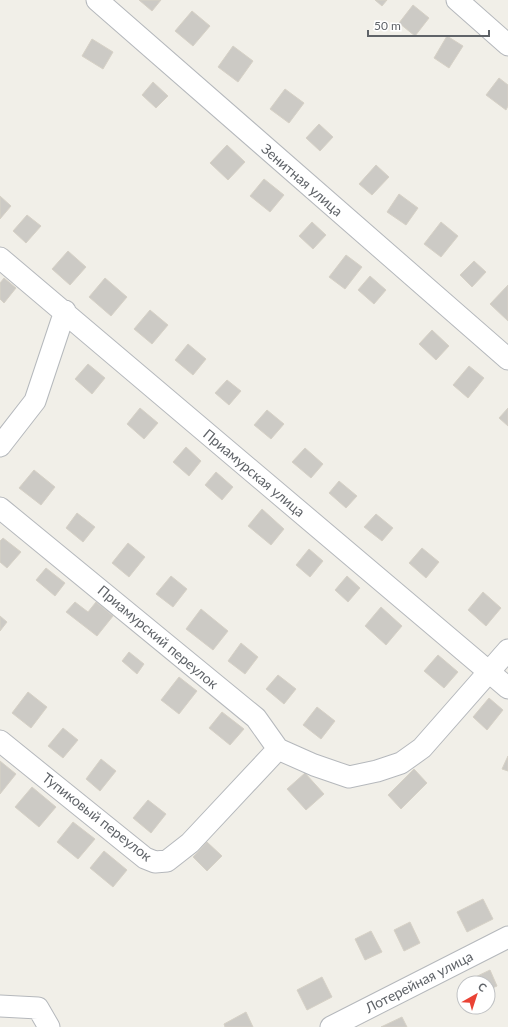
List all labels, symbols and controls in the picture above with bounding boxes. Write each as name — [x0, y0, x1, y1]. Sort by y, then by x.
scale bar — [368, 12, 489, 38]
text: 50 m — [374, 18, 401, 33]
street label: Зенитная улица — [258, 140, 346, 220]
street label: Приамурская улица — [200, 425, 309, 520]
street label: Приамурский переулок — [95, 581, 223, 692]
street label: Тупиковый переулок — [39, 769, 156, 865]
street label: Лотерейная улица — [361, 947, 476, 1017]
north arrow — [456, 975, 496, 1015]
text: С — [476, 979, 490, 995]

